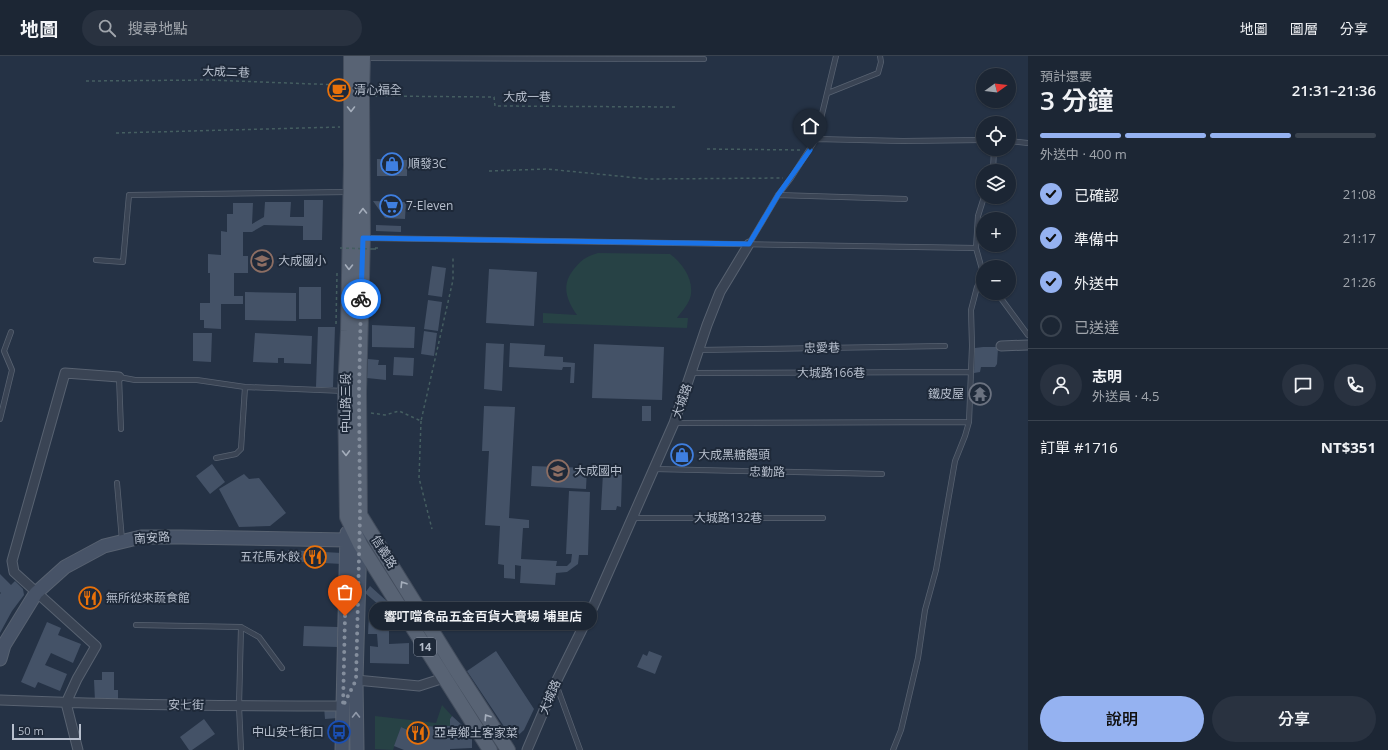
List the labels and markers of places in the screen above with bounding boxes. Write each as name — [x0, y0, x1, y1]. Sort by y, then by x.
cafe icon: 清心福全 — [326, 77, 352, 103]
place label: 清心福全 — [354, 81, 402, 98]
pin — [793, 109, 827, 150]
shop icon: 順發3C — [379, 151, 405, 177]
place label: 順發3C — [408, 155, 447, 172]
supermarket icon: 7-Eleven — [378, 193, 404, 219]
place label: 7-Eleven — [406, 197, 453, 214]
school or university icon: 大成國小 — [249, 248, 275, 274]
place label: 大成國小 — [278, 252, 326, 269]
temple icon: 鐵皮屋 — [967, 381, 993, 407]
place label: 鐵皮屋 — [928, 385, 964, 402]
shop icon: 大成黑糖饅頭 — [669, 442, 695, 468]
place label: 大成黑糖饅頭 — [698, 446, 770, 463]
school or university icon: 大成國中 — [545, 458, 571, 484]
place label: 大成國中 — [574, 462, 622, 479]
restaurant icon: 五花馬水餃 — [302, 544, 328, 570]
place label: 五花馬水餃 — [240, 548, 300, 565]
pin — [328, 575, 362, 616]
restaurant icon: 無所從來蔬食館 — [77, 585, 103, 611]
place label: 無所從來蔬食館 — [106, 589, 190, 606]
callout: 響叮噹食品五金百貨大賣場 埔里店 — [369, 602, 597, 630]
bus stop icon: 中山安七街口 — [326, 719, 352, 745]
restaurant icon: 亞卓鄉土客家菜 — [405, 720, 431, 746]
place label: 中山安七街口 — [252, 723, 324, 740]
place label: 亞卓鄉土客家菜 — [434, 724, 518, 741]

